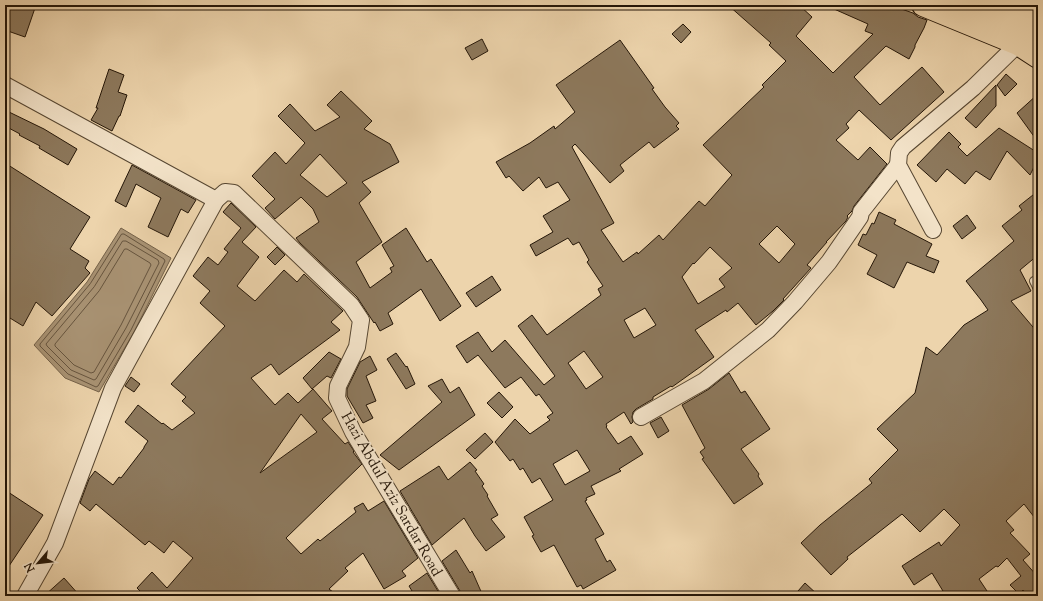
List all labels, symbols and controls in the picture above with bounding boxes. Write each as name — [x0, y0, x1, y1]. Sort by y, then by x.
street label: Hazi Abdul Aziz Sardar Road — [335, 409, 447, 581]
north arrow — [18, 543, 58, 583]
text: N — [21, 559, 40, 576]

